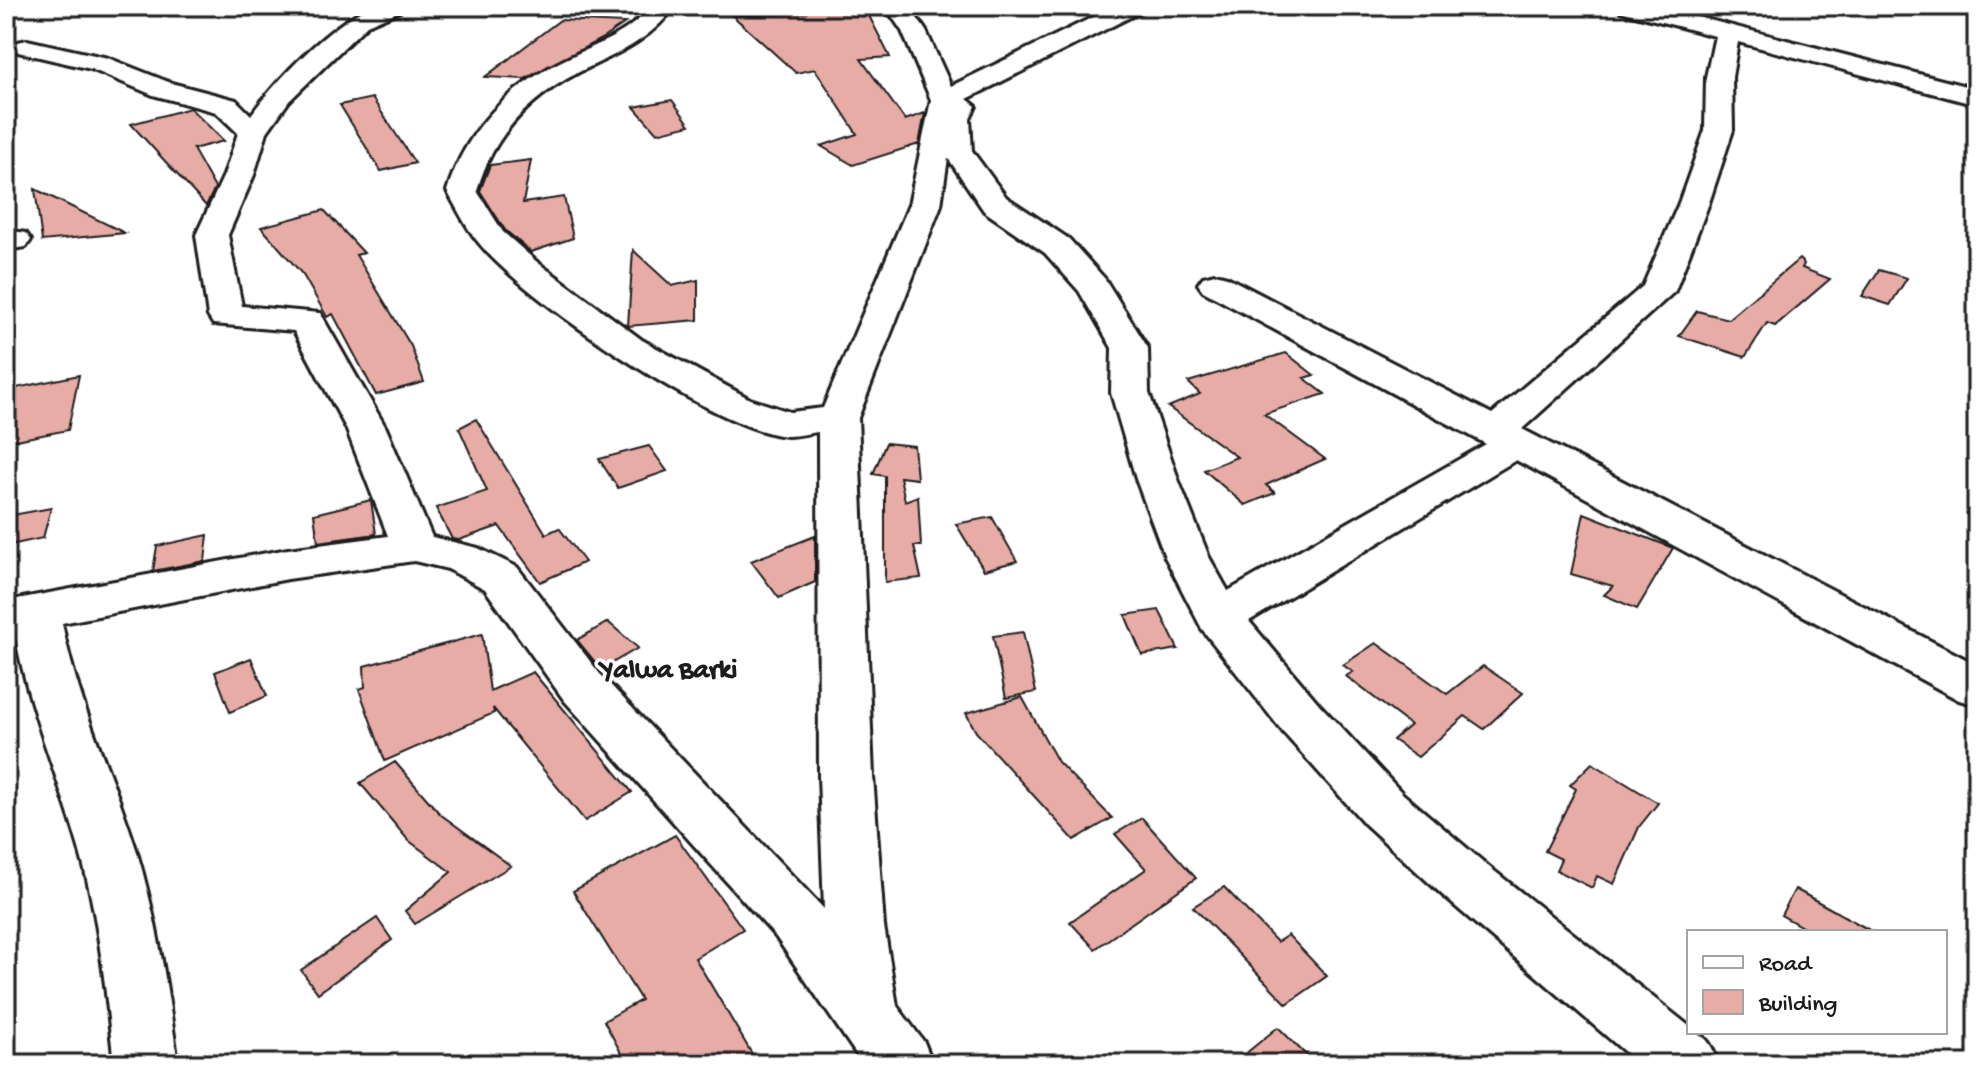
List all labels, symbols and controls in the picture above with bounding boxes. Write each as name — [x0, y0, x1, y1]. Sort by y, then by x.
district label: Yalwa Barki — [598, 655, 737, 688]
legend — [1687, 930, 1947, 1034]
text: Road — [1759, 951, 1813, 980]
text: Building — [1758, 991, 1837, 1020]

